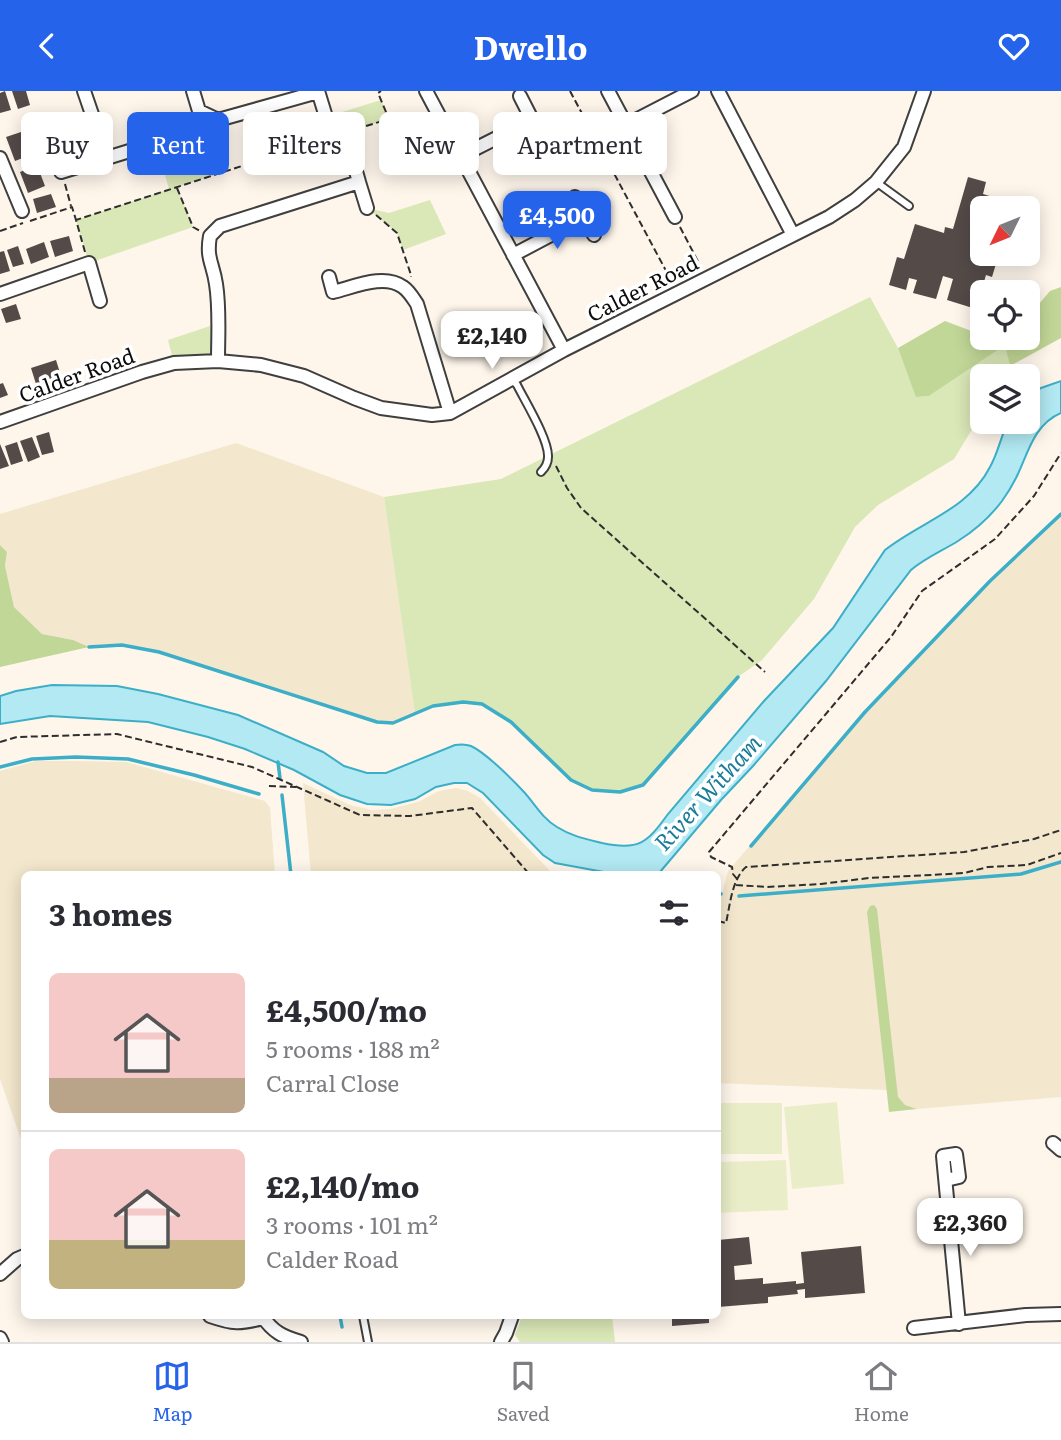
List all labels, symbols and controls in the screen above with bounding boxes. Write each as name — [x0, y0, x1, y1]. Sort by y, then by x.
text: Dwello — [474, 22, 587, 70]
icon: back — [28, 27, 66, 65]
icon: heart — [995, 27, 1033, 65]
chip: Buy — [21, 112, 113, 175]
chip: Rent — [127, 112, 229, 175]
chip: Filters — [243, 112, 365, 175]
chip: New — [379, 112, 479, 175]
chip: Apartment — [493, 112, 667, 175]
pin: £4,500 — [500, 191, 614, 251]
north arrow — [970, 196, 1040, 266]
map controls — [970, 196, 1040, 434]
text: £4,500 — [519, 197, 595, 231]
street label: Calder Road — [581, 245, 703, 328]
button: locate — [970, 280, 1040, 350]
pin: £2,140 — [435, 311, 549, 371]
text: £2,140 — [457, 317, 527, 351]
street label: Calder Road — [14, 338, 138, 409]
button: layers — [970, 364, 1040, 434]
water label: River Witham — [645, 726, 768, 857]
text: 3 homes — [49, 891, 172, 935]
icon: filters — [655, 894, 693, 932]
text: £4,500/mo — [266, 987, 427, 1031]
icon: home — [105, 1001, 189, 1085]
text: 5 rooms · 188 m² — [266, 1031, 440, 1065]
text: Carral Close — [266, 1065, 399, 1099]
text: £2,140/mo — [266, 1163, 420, 1207]
icon: home — [105, 1177, 189, 1261]
pin: £2,360 — [913, 1199, 1027, 1258]
text: £2,360 — [933, 1204, 1007, 1238]
text: 3 rooms · 101 m² — [266, 1207, 438, 1241]
text: Calder Road — [266, 1241, 399, 1275]
tab: Map — [152, 1357, 193, 1427]
tab: Saved — [497, 1357, 550, 1427]
tab: Home — [854, 1357, 909, 1427]

